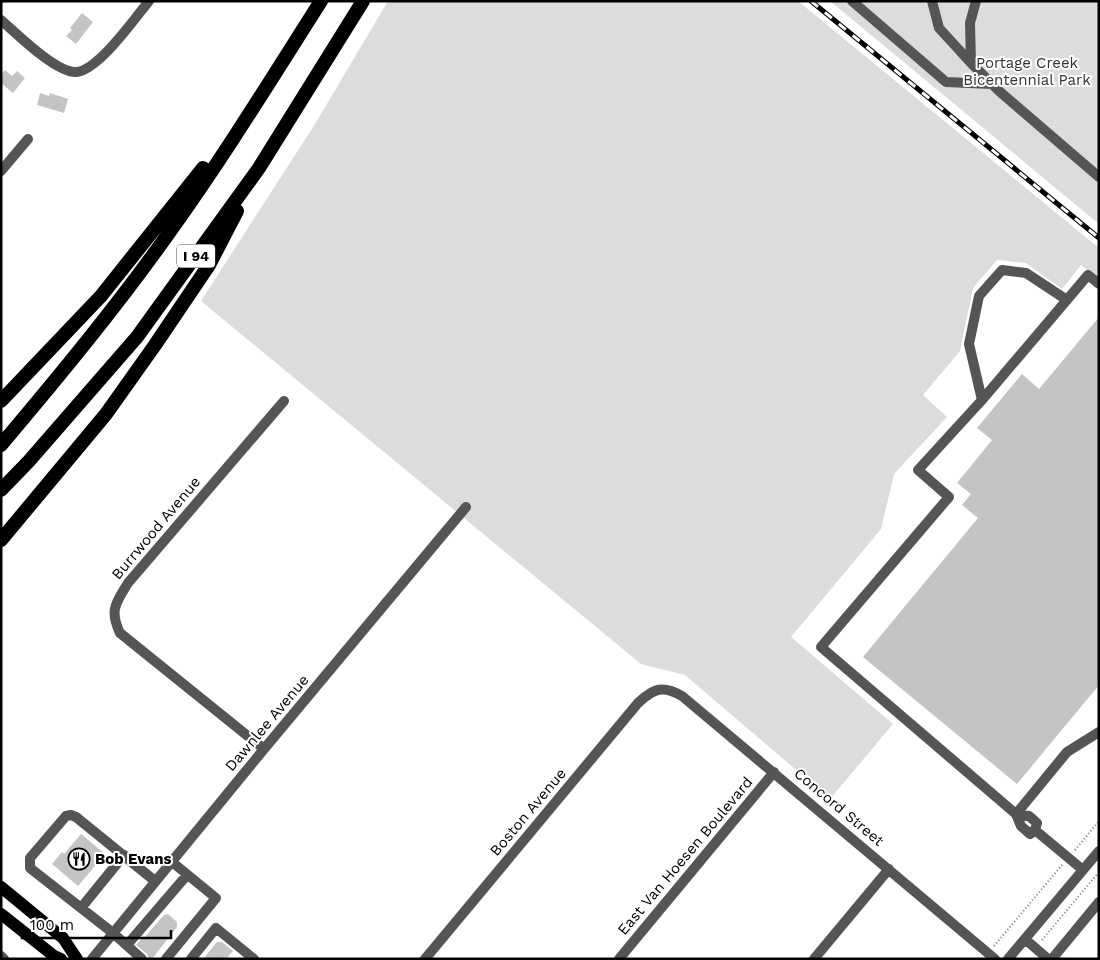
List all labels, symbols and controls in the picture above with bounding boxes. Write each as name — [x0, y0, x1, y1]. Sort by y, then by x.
park label: Portage Creek Bicentennial Park — [963, 54, 1091, 89]
road number: I 94 — [177, 245, 215, 268]
street label: Burrwood Avenue — [108, 473, 204, 583]
street label: Dawnlee Avenue — [221, 671, 313, 775]
street label: Concord Street — [790, 764, 888, 850]
street label: Boston Avenue — [486, 765, 570, 859]
street label: East Van Hoesen Boulevard — [614, 773, 756, 939]
restaurant icon: Bob Evans — [67, 847, 91, 871]
place label: Bob Evans — [95, 850, 171, 868]
scale bar — [22, 908, 171, 940]
text: 100 m — [30, 916, 74, 934]

